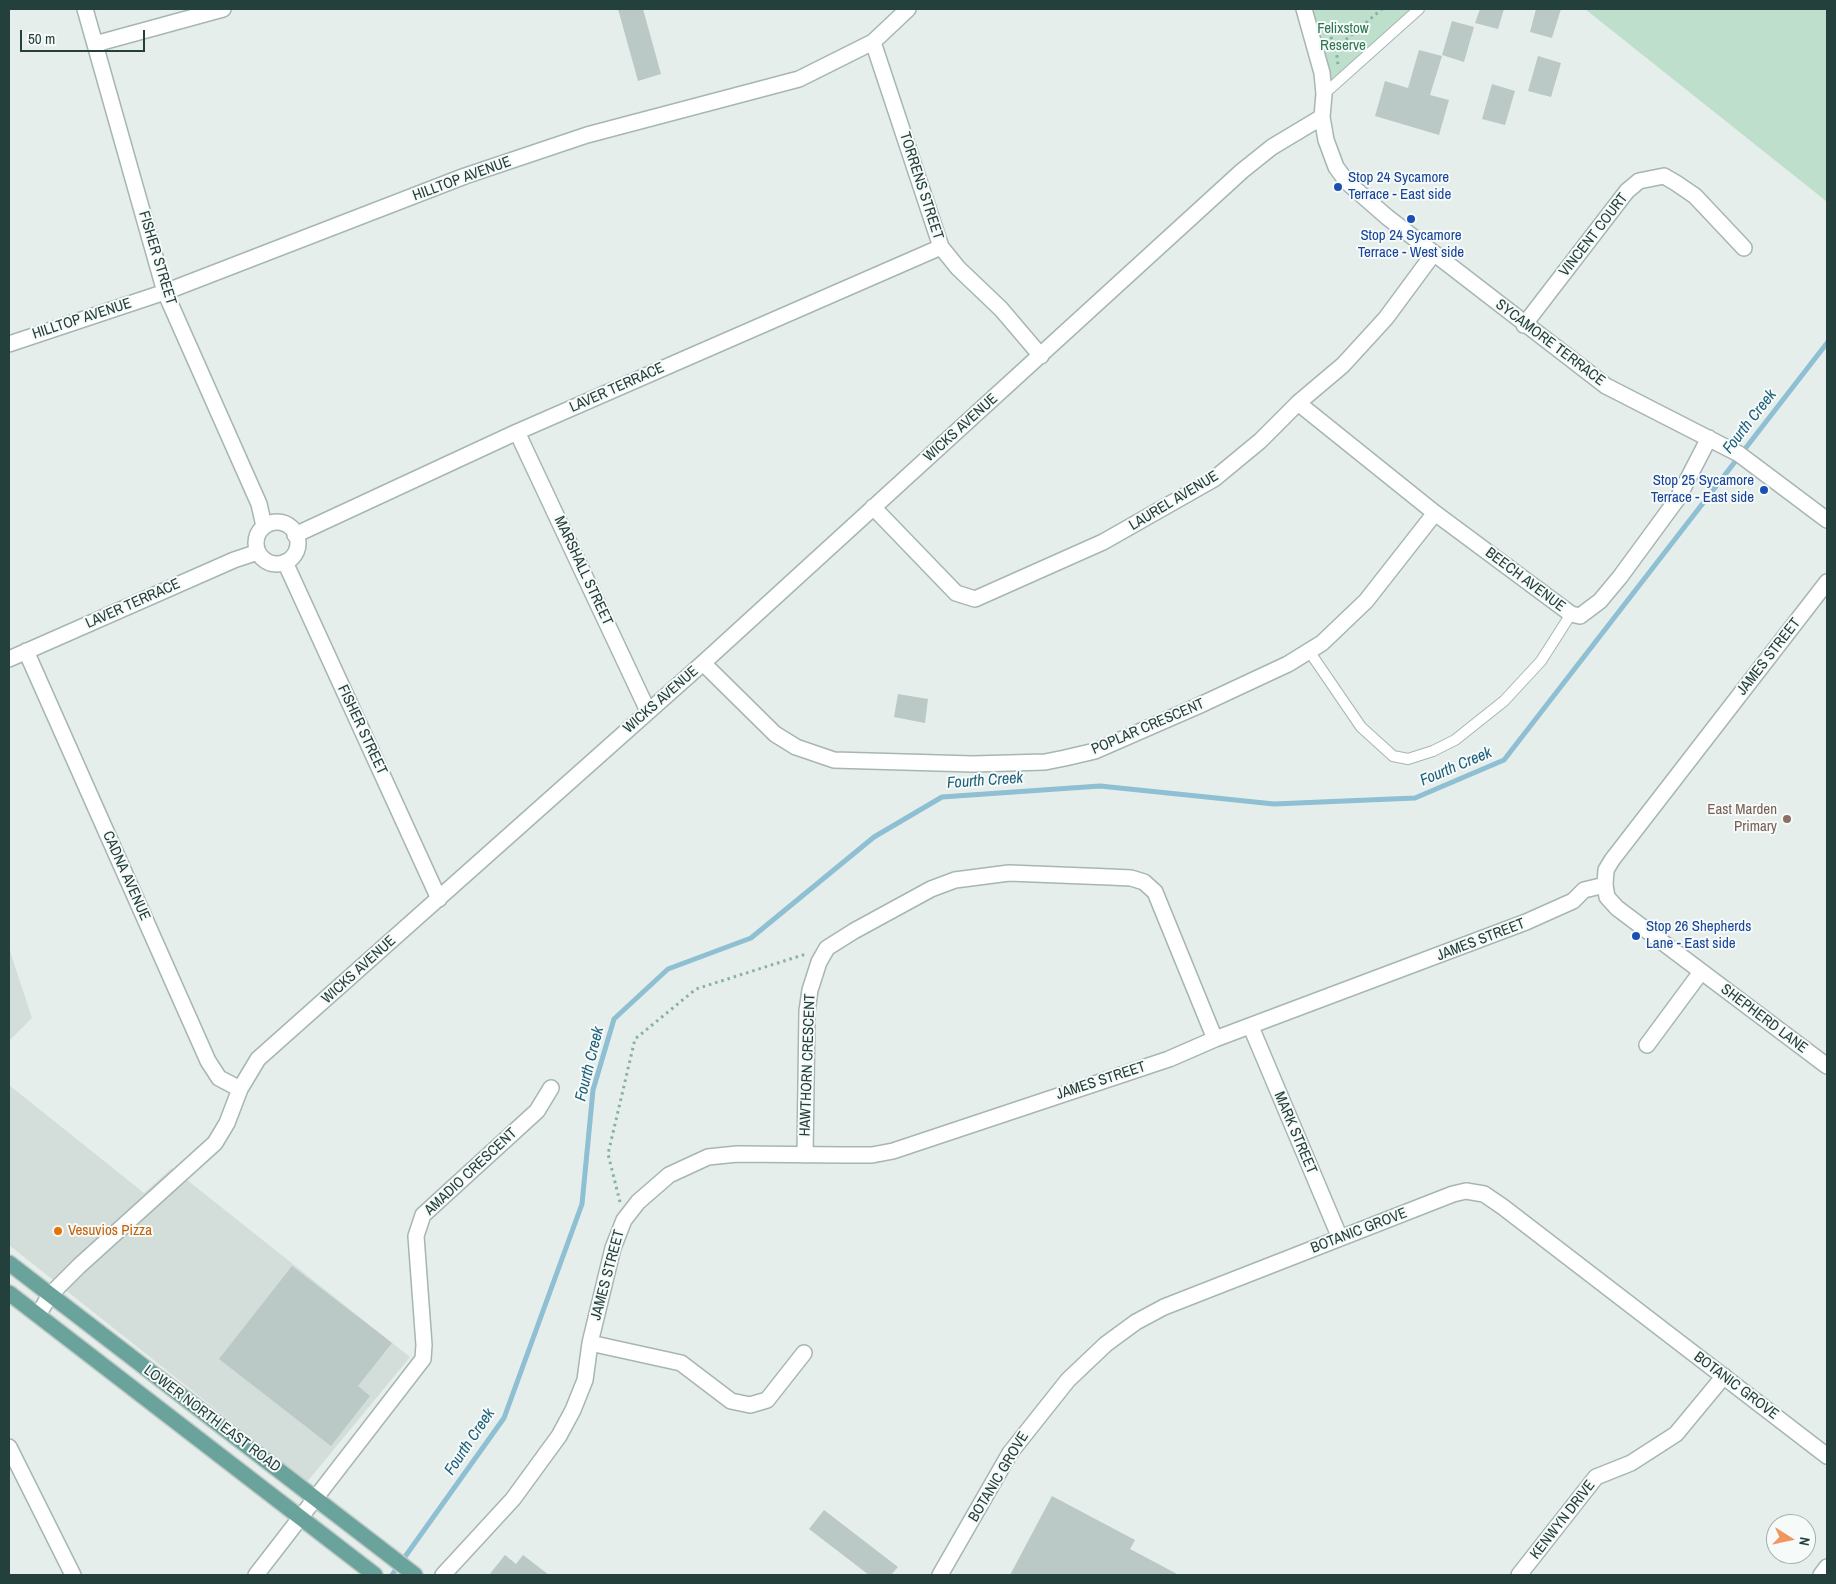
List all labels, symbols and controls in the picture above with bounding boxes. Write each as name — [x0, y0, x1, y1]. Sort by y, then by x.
scale bar — [22, 20, 148, 52]
park label: Felixstow Reserve — [1317, 20, 1369, 55]
text: 50 m — [28, 28, 55, 49]
street label: TORRENS STREET — [895, 130, 947, 242]
street label: HILLTOP AVENUE — [410, 153, 514, 205]
place label: Stop 24 Sycamore Terrace - East side — [1348, 169, 1451, 204]
marker: Stop 24 Sycamore Terrace - East side — [1332, 181, 1344, 193]
street label: VINCENT COURT — [1556, 190, 1632, 280]
street label: FISHER STREET — [134, 209, 180, 307]
marker: Stop 24 Sycamore Terrace - West side — [1405, 213, 1417, 225]
place label: Stop 24 Sycamore Terrace - West side — [1358, 227, 1464, 262]
street label: HILLTOP AVENUE — [30, 294, 134, 344]
street label: SYCAMORE TERRACE — [1492, 296, 1608, 390]
street label: LAVER TERRACE — [567, 359, 667, 417]
water label: Fourth Creek — [1719, 386, 1781, 458]
street label: WICKS AVENUE — [920, 390, 1002, 466]
street label: LAUREL AVENUE — [1126, 467, 1222, 535]
place label: Stop 25 Sycamore Terrace - East side — [1651, 472, 1754, 507]
marker: Stop 25 Sycamore Terrace - East side — [1758, 484, 1770, 496]
street label: MARSHALL STREET — [550, 514, 616, 628]
street label: BEECH AVENUE — [1481, 544, 1569, 616]
street label: LAVER TERRACE — [83, 575, 183, 633]
street label: JAMES STREET — [1733, 615, 1805, 699]
street label: WICKS AVENUE — [620, 663, 702, 737]
street label: FISHER STREET — [333, 682, 391, 778]
street label: POPLAR CRESCENT — [1089, 695, 1207, 759]
water label: Fourth Creek — [1417, 743, 1495, 791]
water label: Fourth Creek — [946, 769, 1024, 793]
place label: East Marden Primary — [1707, 801, 1777, 836]
marker: East Marden Primary — [1781, 813, 1793, 825]
street label: CADNA AVENUE — [98, 828, 154, 924]
street label: JAMES STREET — [1434, 915, 1528, 965]
place label: Stop 26 Shepherds Lane - East side — [1646, 918, 1751, 953]
marker: Stop 26 Shepherds Lane - East side — [1630, 930, 1642, 942]
street label: WICKS AVENUE — [318, 932, 400, 1008]
street label: SHEPHERD LANE — [1717, 981, 1811, 1057]
street label: HAWTHORN CRESCENT — [797, 993, 819, 1137]
water label: Fourth Creek — [571, 1025, 609, 1103]
street label: JAMES STREET — [1054, 1058, 1148, 1104]
street label: MARK STREET — [1270, 1089, 1320, 1177]
street label: AMADIO CRESCENT — [421, 1125, 521, 1219]
street label: BOTANIC GROVE — [1308, 1204, 1410, 1258]
place label: Vesuvios Pizza — [68, 1222, 152, 1240]
marker: Vesuvios Pizza — [52, 1225, 64, 1237]
street label: JAMES STREET — [587, 1228, 629, 1322]
street label: BOTANIC GROVE — [1690, 1348, 1782, 1424]
street label: LOWER NORTH EAST ROAD — [140, 1362, 284, 1476]
water label: Fourth Creek — [441, 1405, 499, 1479]
street label: BOTANIC GROVE — [965, 1429, 1033, 1525]
street label: KENWYN DRIVE — [1527, 1477, 1599, 1563]
north arrow — [1766, 1514, 1816, 1564]
text: N — [1795, 1536, 1814, 1547]

